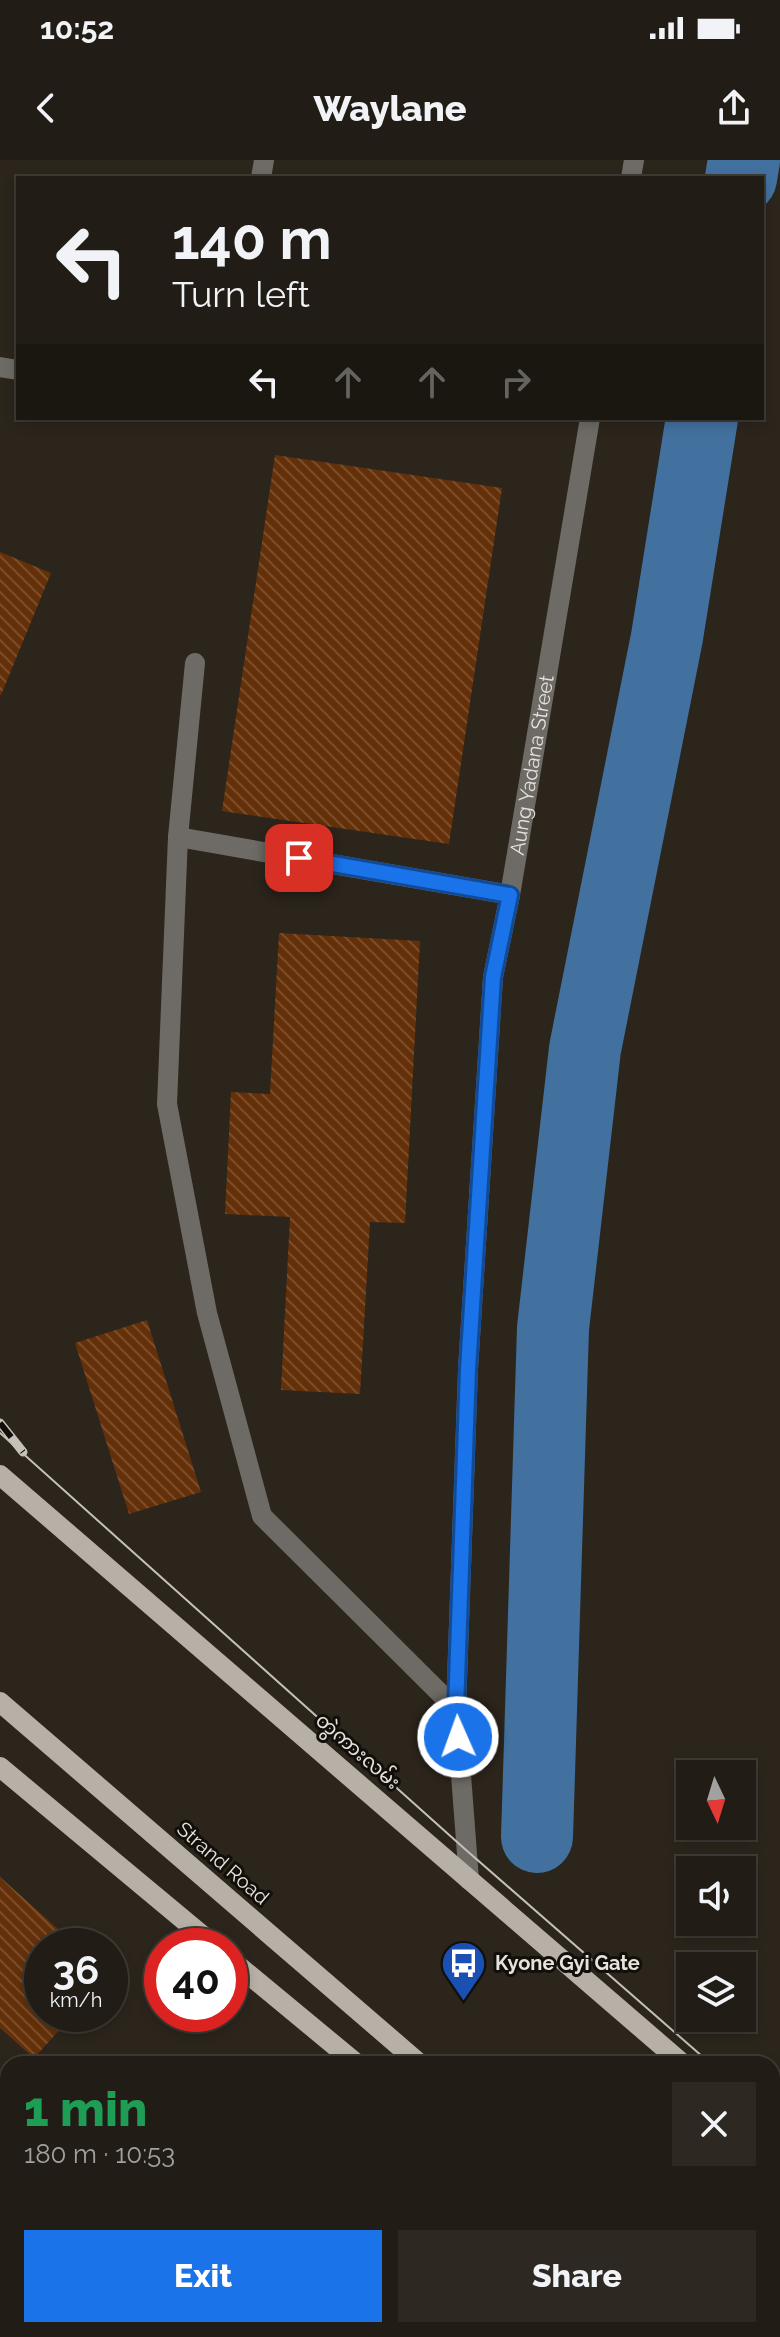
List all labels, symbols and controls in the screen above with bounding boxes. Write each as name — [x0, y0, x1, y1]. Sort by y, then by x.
text: 10:52 — [40, 11, 114, 46]
icon: back — [24, 86, 68, 130]
icon: share — [712, 86, 756, 130]
text: Waylane — [314, 87, 466, 129]
text: 140 m — [172, 206, 332, 272]
icon: left — [40, 208, 144, 312]
text: Turn left — [172, 273, 310, 315]
icon: left — [242, 360, 286, 404]
icon: ahead — [326, 360, 370, 404]
icon: ahead — [410, 360, 454, 404]
icon: right — [494, 360, 538, 404]
street label: Aung Yadana Street — [505, 673, 559, 857]
pin — [265, 824, 333, 892]
icon: arrive — [277, 836, 321, 880]
position arrow — [416, 1695, 500, 1779]
street label: တွဲကားလမ်း — [308, 1706, 406, 1797]
north arrow — [676, 1760, 756, 1840]
map controls — [676, 1760, 756, 2032]
street label: Strand Road — [172, 1817, 274, 1909]
button: sound — [676, 1856, 756, 1936]
speed limit sign: 40 — [144, 1928, 248, 2032]
bus stop icon: Kyone Gyi Gate — [440, 1939, 488, 2002]
text: 36 — [53, 1946, 99, 1993]
place label: Kyone Gyi Gate — [495, 1951, 640, 1975]
button: layers — [676, 1952, 756, 2032]
text: km/h — [50, 1988, 102, 2012]
text: 1 min — [24, 2081, 147, 2137]
button: close — [672, 2082, 756, 2166]
text: 180 m · 10:53 — [24, 2139, 175, 2169]
button: Exit — [24, 2230, 382, 2322]
button: Share — [398, 2230, 756, 2322]

